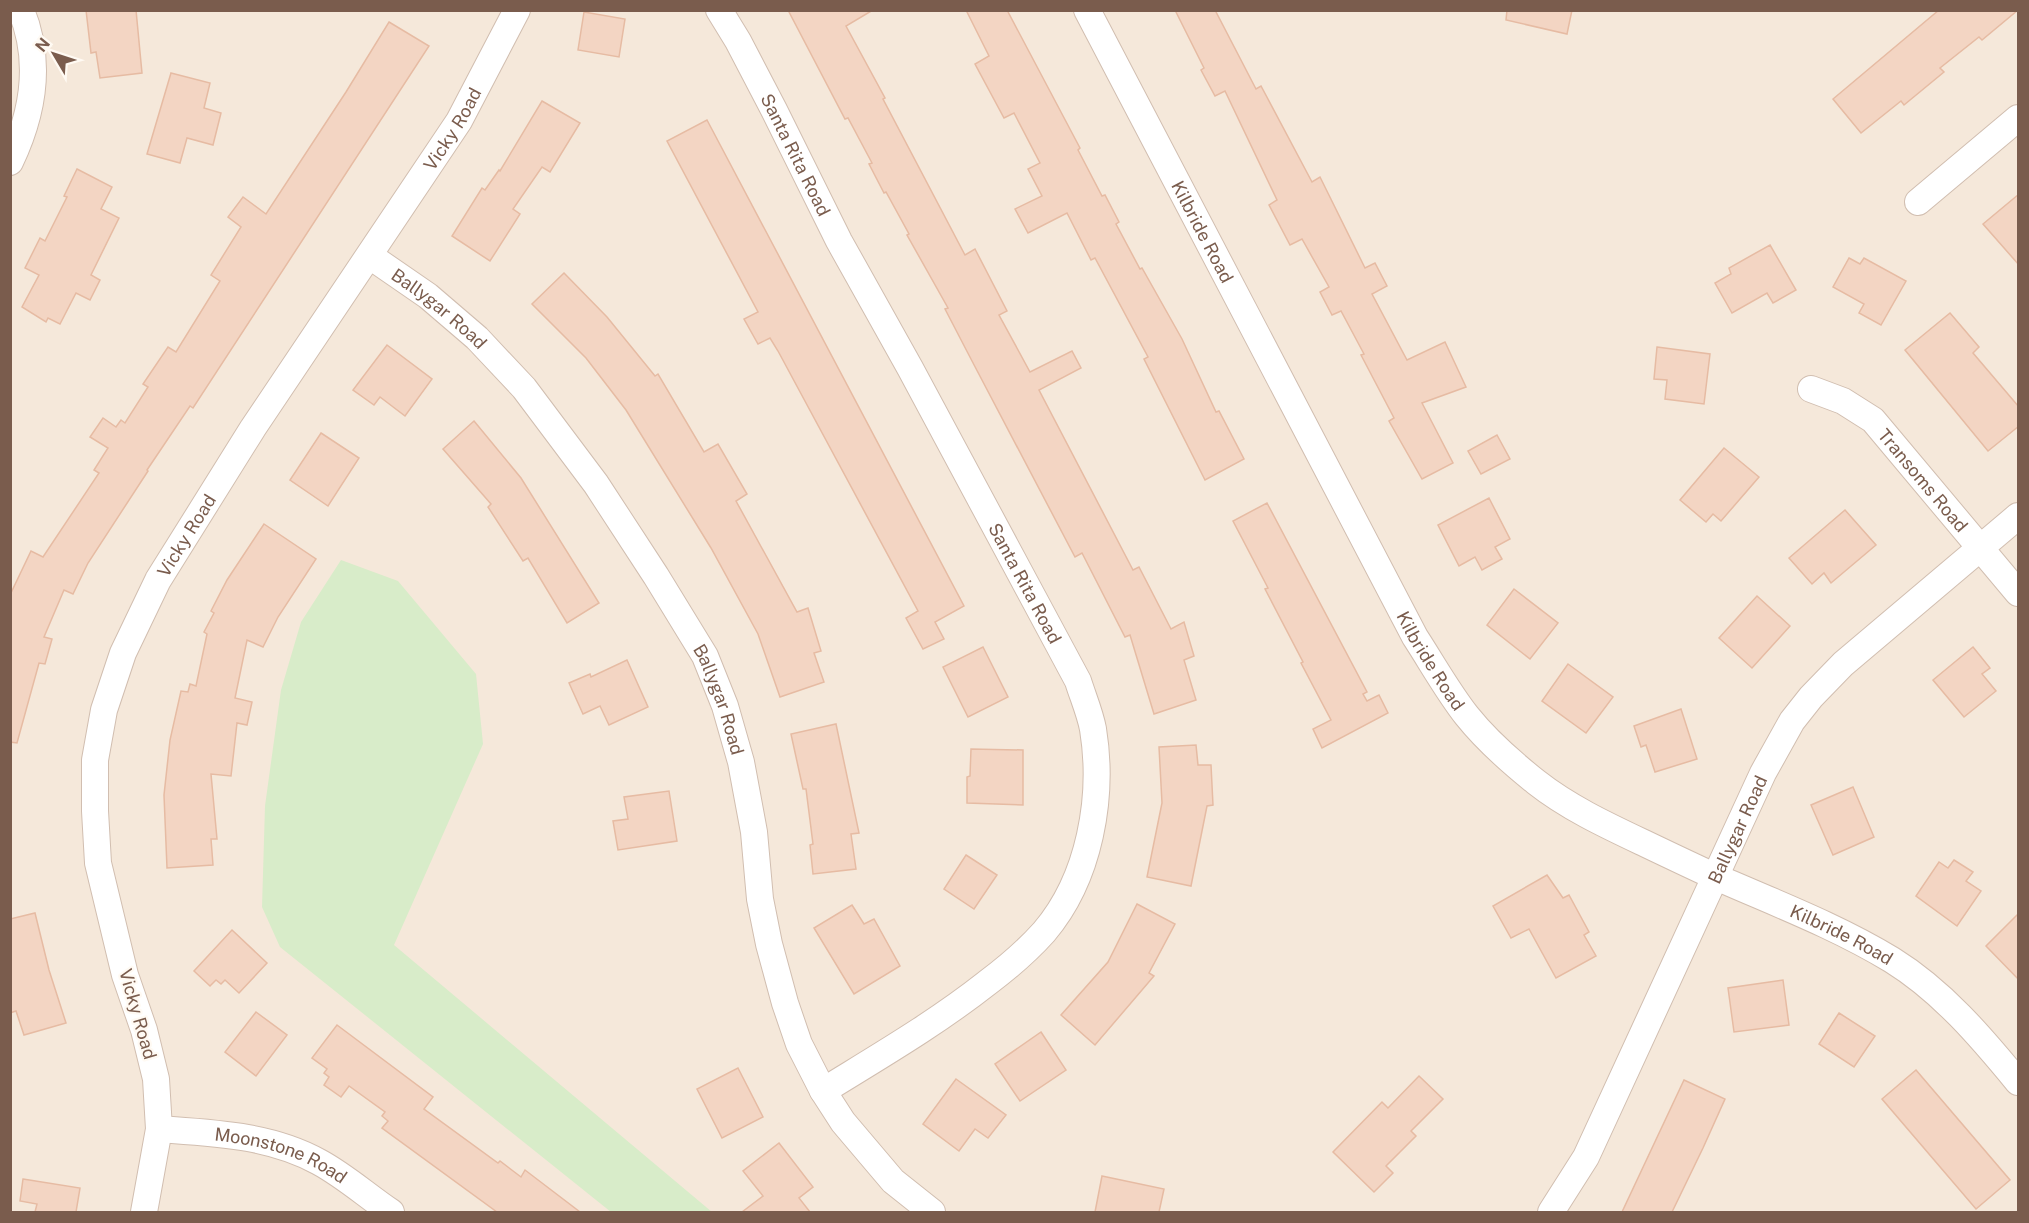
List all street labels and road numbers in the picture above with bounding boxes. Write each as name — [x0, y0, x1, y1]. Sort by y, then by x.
street label: Vicky Road — [419, 84, 485, 174]
street label: Santa Rita Road — [757, 90, 835, 219]
street label: Kilbride Road — [1168, 177, 1238, 286]
street label: Ballygar Road — [388, 264, 492, 353]
street label: Transoms Road — [1874, 424, 1972, 536]
street label: Vicky Road — [152, 490, 220, 580]
street label: Santa Rita Road — [985, 519, 1066, 647]
street label: Kilbride Road — [1393, 607, 1469, 714]
street label: Ballygar Road — [689, 640, 749, 757]
street label: Ballygar Road — [1703, 772, 1771, 887]
street label: Kilbride Road — [1787, 900, 1897, 969]
street label: Vicky Road — [115, 966, 161, 1062]
street label: Moonstone Road — [214, 1123, 351, 1187]

